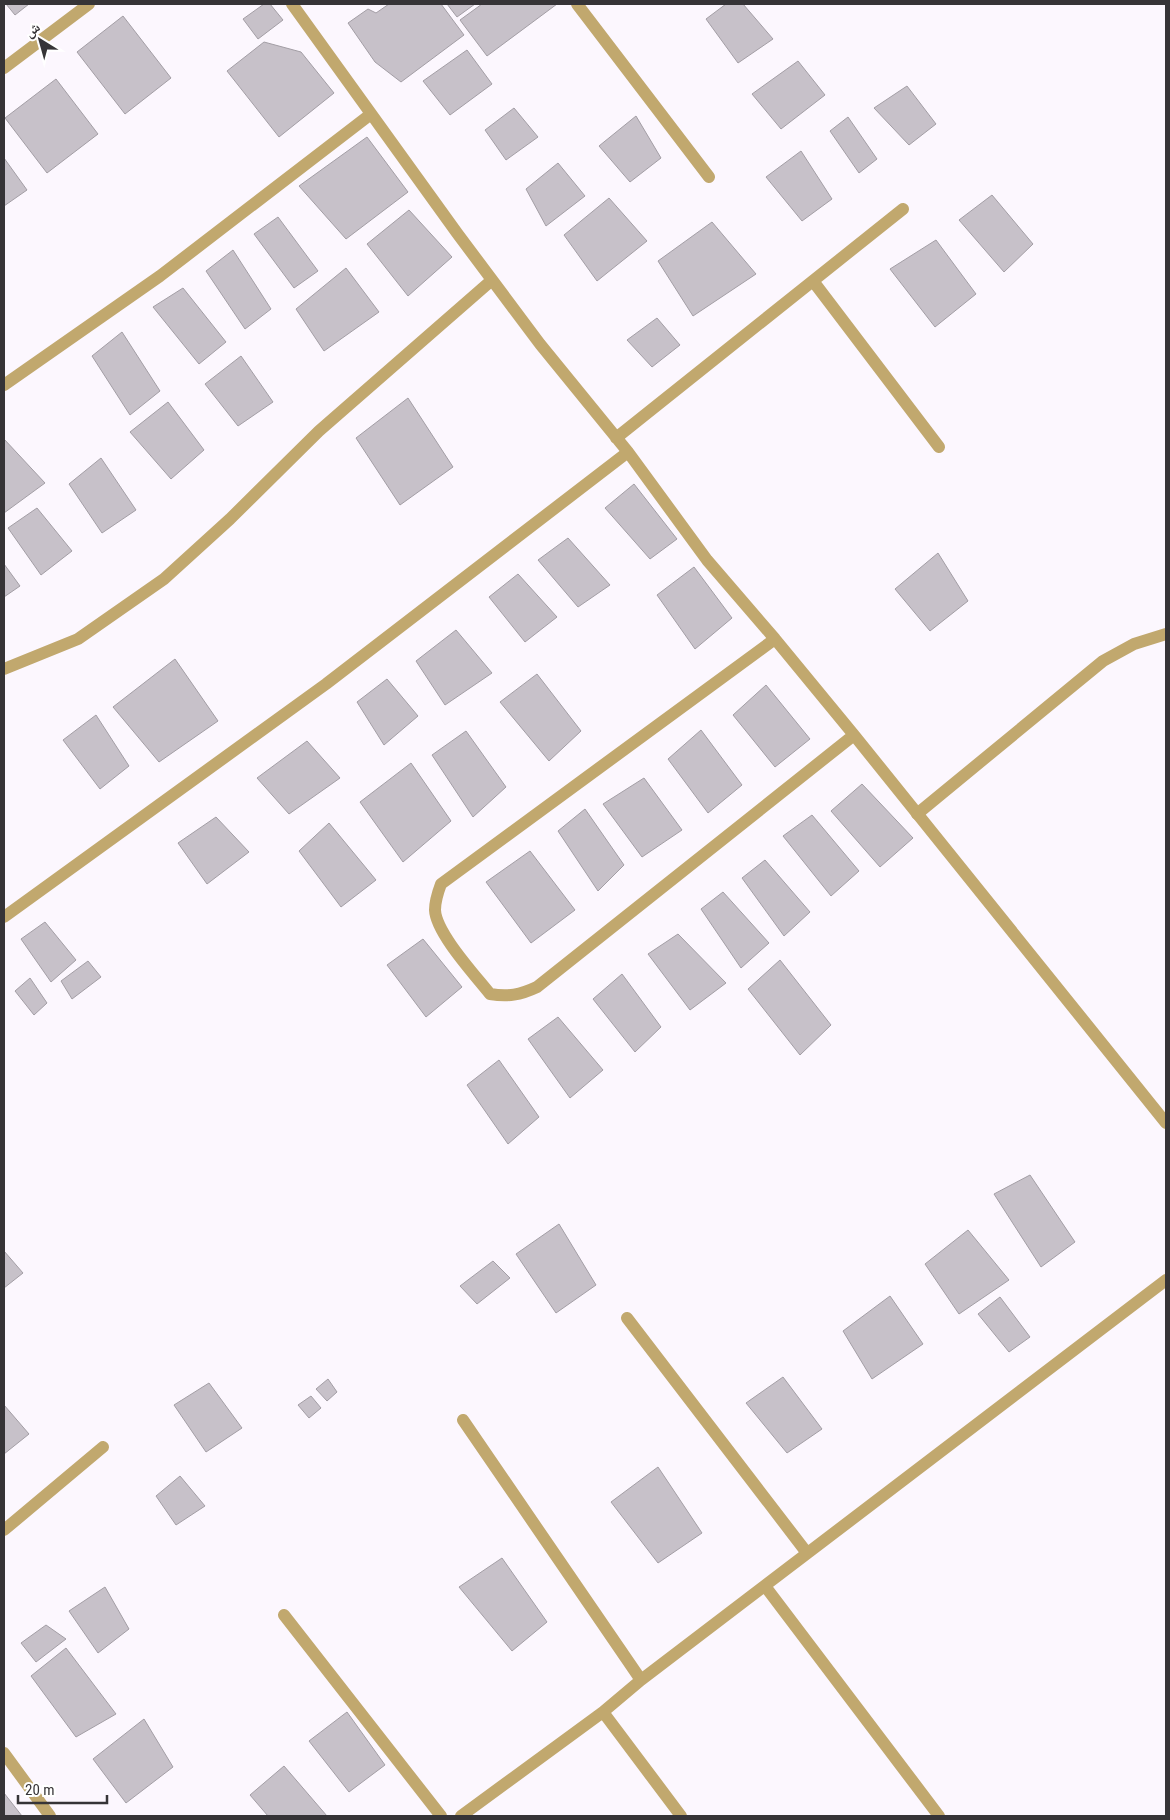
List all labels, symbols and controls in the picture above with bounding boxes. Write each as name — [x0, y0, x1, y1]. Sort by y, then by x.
north arrow — [15, 15, 65, 65]
text: ش — [21, 19, 44, 41]
scale bar — [18, 1772, 106, 1804]
text: 20 m — [25, 1781, 55, 1799]

